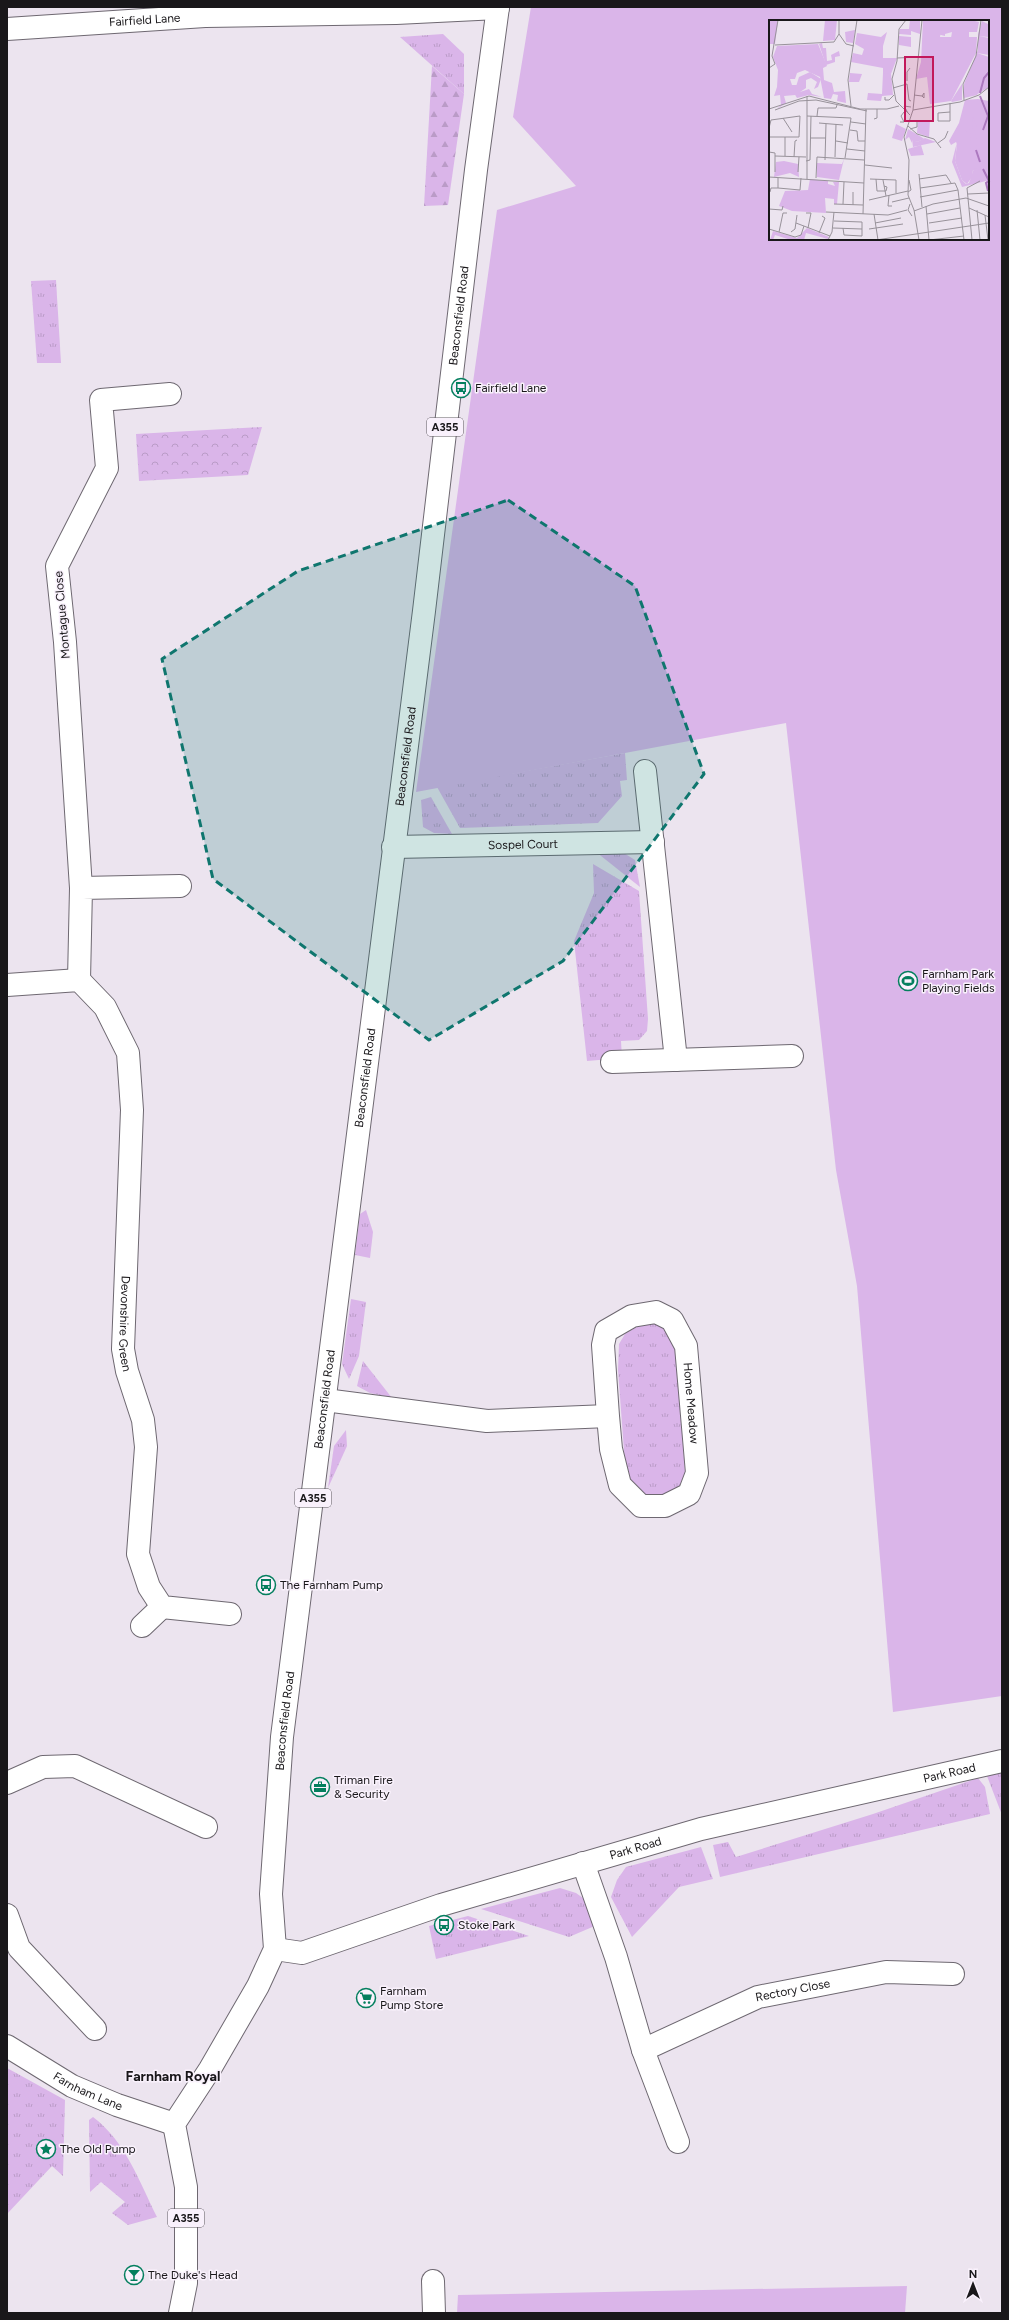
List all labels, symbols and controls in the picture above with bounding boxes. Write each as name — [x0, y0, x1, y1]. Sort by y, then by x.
street label: Fairfield Lane — [109, 11, 181, 29]
inset map — [769, 20, 989, 240]
street label: Beaconsfield Road — [446, 265, 472, 366]
bus stop icon: Fairfield Lane — [450, 377, 472, 399]
place label: Fairfield Lane — [475, 381, 547, 395]
road number: A355 — [427, 418, 463, 436]
street label: Montague Close — [51, 570, 73, 659]
street label: Beaconsfield Road — [392, 706, 419, 807]
street label: Sospel Court — [488, 837, 559, 852]
place label: Farnham Park Playing Fields — [922, 967, 995, 995]
sports icon: Farnham Park Playing Fields — [897, 970, 919, 992]
street label: Beaconsfield Road — [352, 1027, 378, 1128]
street label: Devonshire Green — [116, 1275, 134, 1373]
street label: Beaconsfield Road — [311, 1349, 338, 1450]
street label: Home Meadow — [680, 1362, 701, 1445]
road number: A355 — [295, 1489, 331, 1507]
bus stop icon: The Farnham Pump — [255, 1574, 277, 1596]
place label: The Farnham Pump — [280, 1578, 383, 1592]
street label: Beaconsfield Road — [273, 1670, 297, 1771]
street label: Park Road — [922, 1760, 977, 1786]
place label: Triman Fire & Security — [334, 1773, 393, 1801]
office icon: Triman Fire & Security — [309, 1776, 331, 1798]
street label: Park Road — [608, 1834, 663, 1862]
bus stop icon: Stoke Park — [433, 1914, 455, 1936]
place label: Stoke Park — [458, 1918, 515, 1932]
street label: Rectory Close — [754, 1976, 832, 2004]
place label: Farnham Pump Store — [380, 1984, 444, 2012]
supermarket icon: Farnham Pump Store — [355, 1987, 377, 2009]
district label: Farnham Royal — [126, 2068, 220, 2085]
street label: Farnham Lane — [51, 2069, 125, 2113]
place icon: The Old Pump — [35, 2138, 57, 2160]
place label: The Old Pump — [60, 2142, 136, 2156]
road number: A355 — [168, 2209, 204, 2227]
bar icon: The Duke's Head — [123, 2264, 145, 2286]
north arrow — [953, 2264, 993, 2304]
place label: The Duke's Head — [148, 2268, 238, 2282]
text: N — [969, 2268, 977, 2281]

